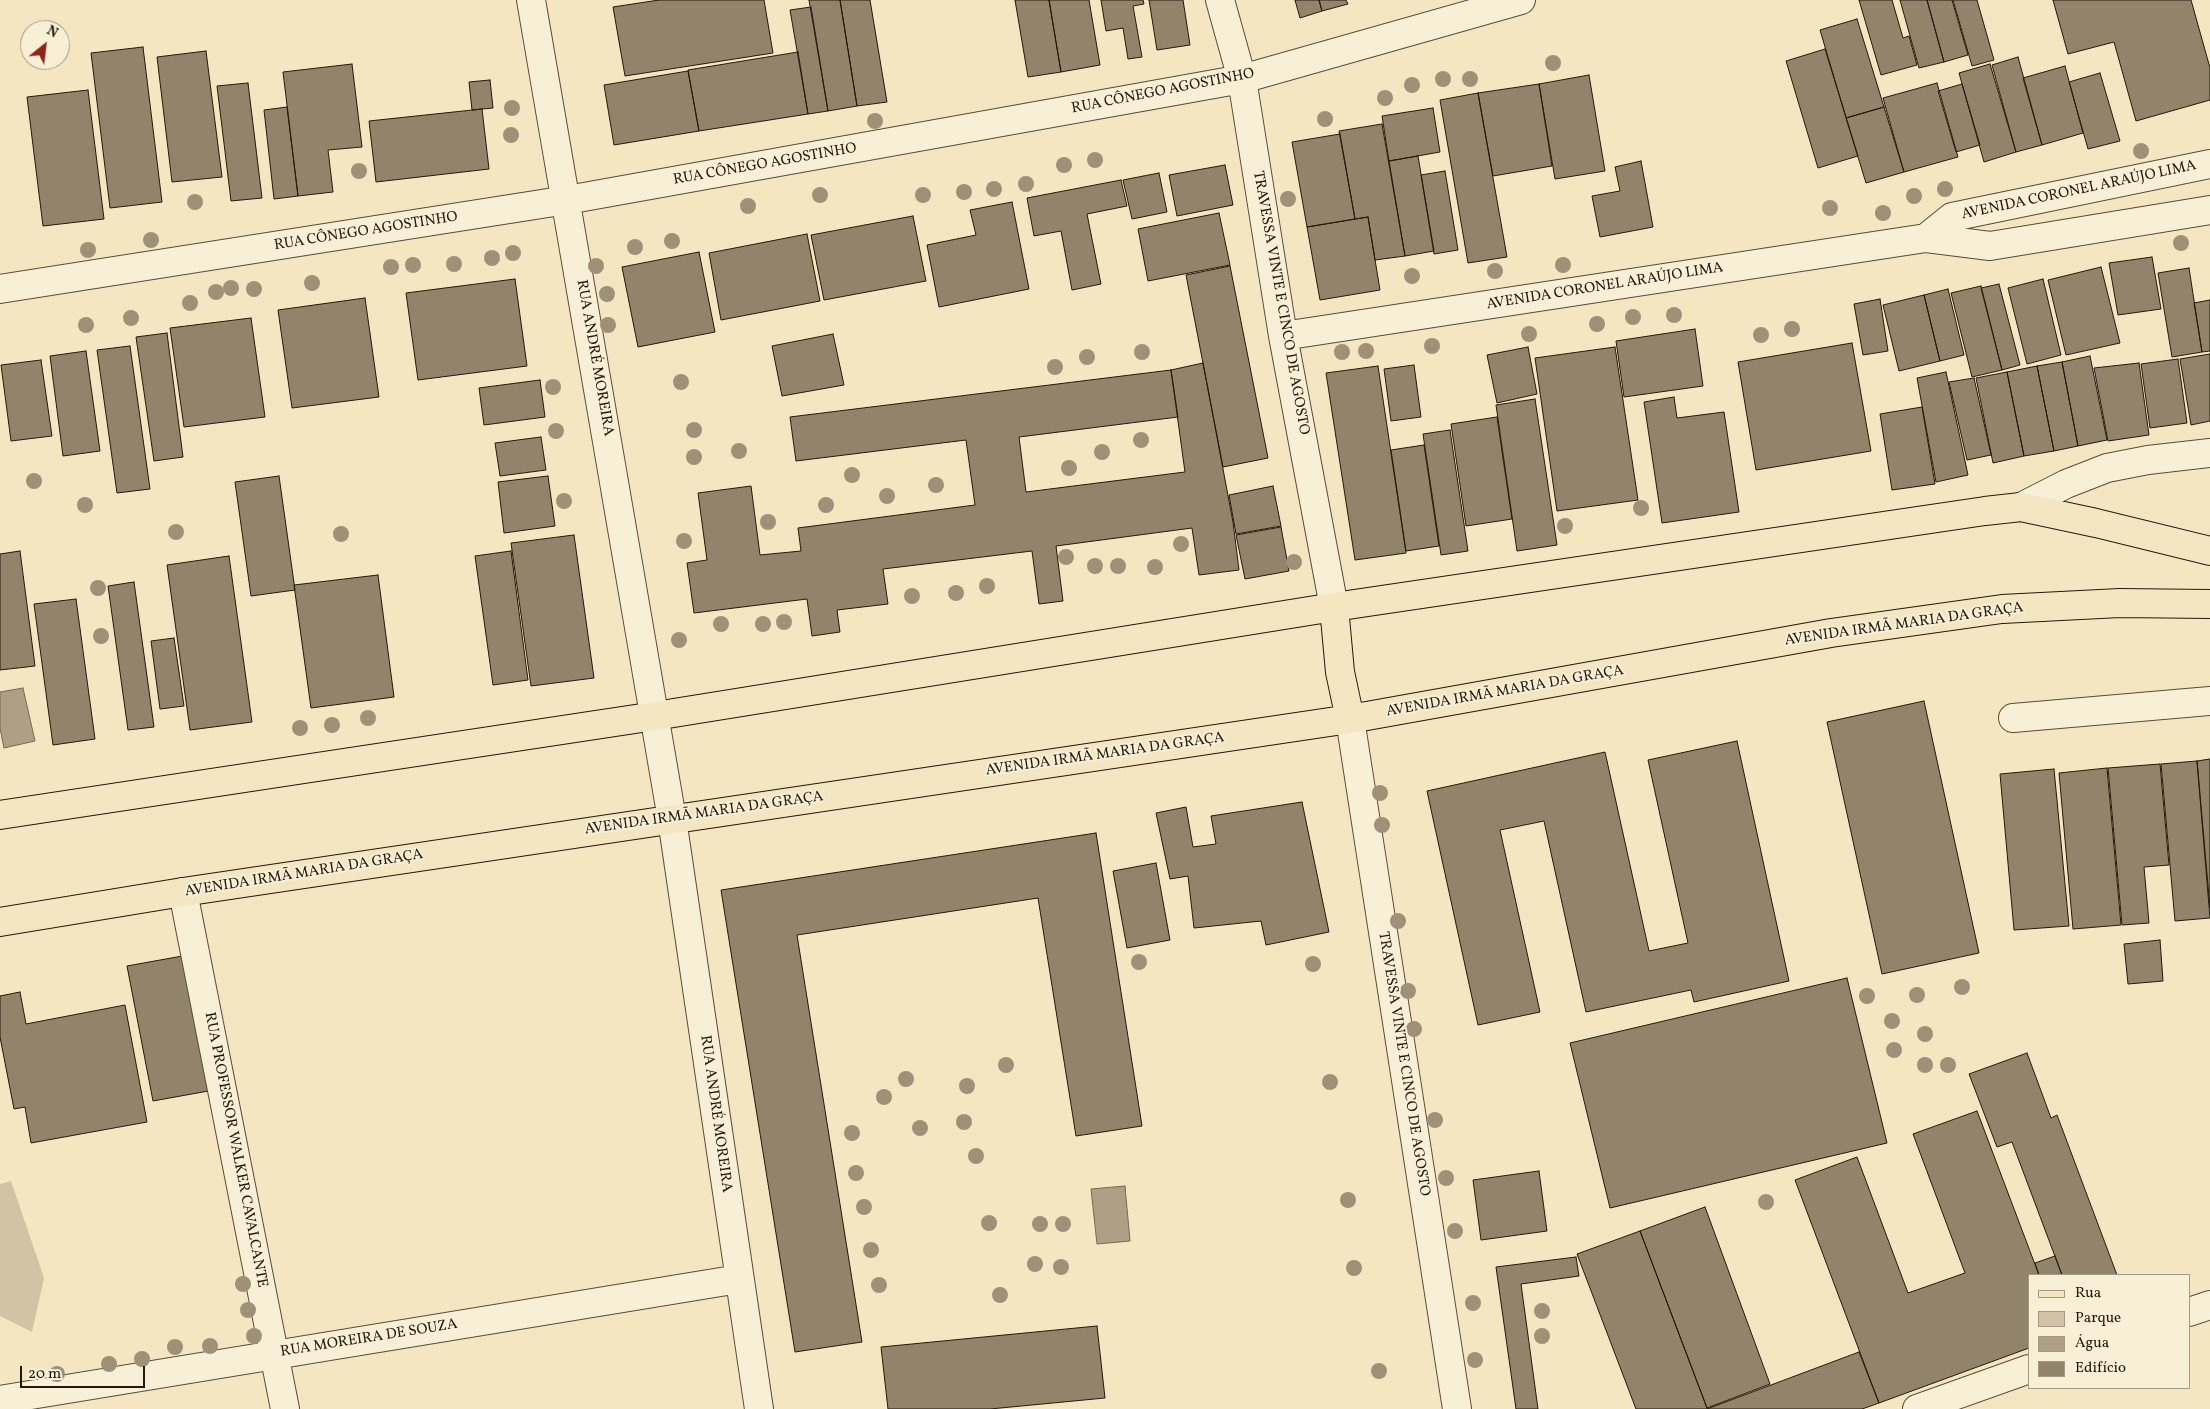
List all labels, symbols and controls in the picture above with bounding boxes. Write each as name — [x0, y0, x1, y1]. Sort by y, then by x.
north arrow — [20, 20, 70, 70]
text: N — [43, 22, 61, 43]
street label: RUA CÔNEGO AGOSTINHO — [1070, 65, 1256, 119]
street label: RUA CÔNEGO AGOSTINHO — [672, 140, 858, 190]
street label: AVENIDA CORONEL ARAÚJO LIMA — [1960, 157, 2198, 225]
street label: TRAVESSA VINTE E CINCO DE AGOSTO — [1248, 170, 1312, 436]
street label: RUA CÔNEGO AGOSTINHO — [273, 209, 459, 255]
street label: AVENIDA CORONEL ARAÚJO LIMA — [1485, 259, 1725, 315]
street label: RUA ANDRÉ MOREIRA — [571, 278, 617, 438]
street label: AVENIDA IRMÃ MARIA DA GRAÇA — [1784, 599, 2024, 651]
street label: AVENIDA IRMÃ MARIA DA GRAÇA — [1385, 662, 1625, 722]
street label: AVENIDA IRMÃ MARIA DA GRAÇA — [985, 729, 1225, 781]
street label: AVENIDA IRMÃ MARIA DA GRAÇA — [584, 788, 824, 840]
street label: AVENIDA IRMÃ MARIA DA GRAÇA — [184, 846, 424, 902]
street label: TRAVESSA VINTE E CINCO DE AGOSTO — [1373, 930, 1433, 1198]
street label: RUA PROFESSOR WALKER CAVALCANTE — [199, 1011, 271, 1289]
street label: RUA ANDRÉ MOREIRA — [695, 1034, 735, 1194]
legend — [2028, 1274, 2190, 1389]
text: Rua — [2075, 1283, 2101, 1304]
text: Parque — [2075, 1308, 2121, 1329]
street label: RUA MOREIRA DE SOUZA — [279, 1316, 459, 1362]
text: Água — [2075, 1333, 2109, 1354]
scale bar — [22, 1356, 148, 1388]
text: Edifício — [2075, 1358, 2126, 1379]
text: 20 m — [28, 1364, 61, 1385]

